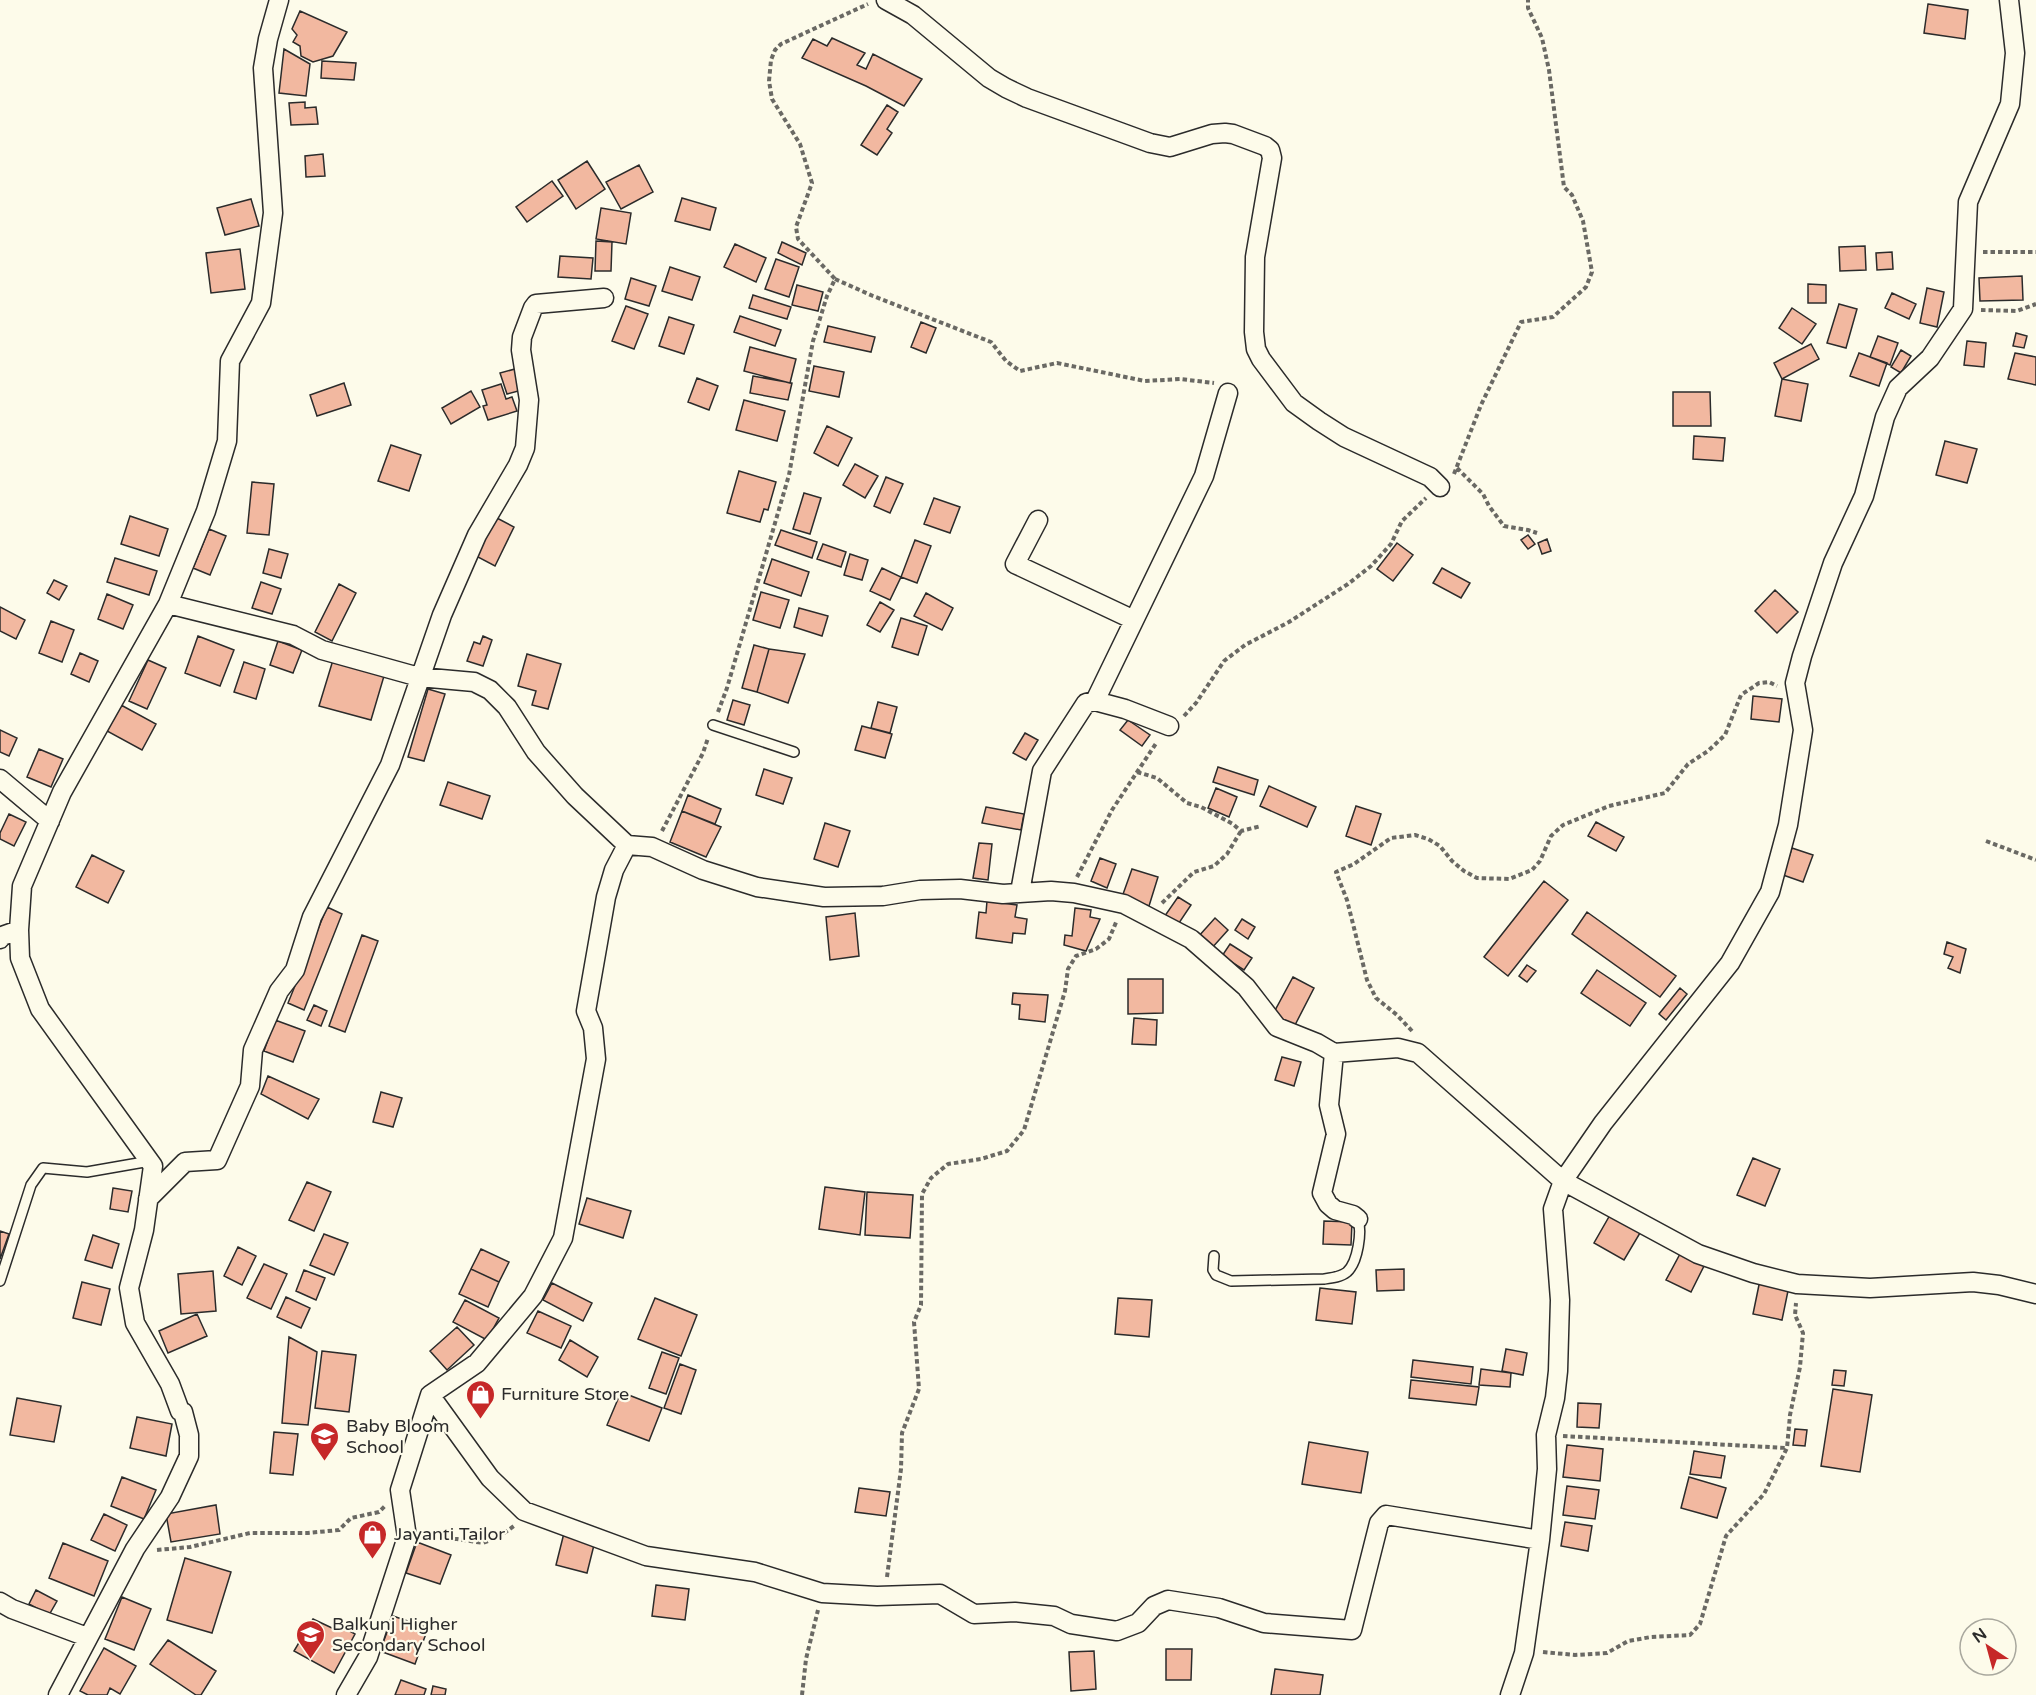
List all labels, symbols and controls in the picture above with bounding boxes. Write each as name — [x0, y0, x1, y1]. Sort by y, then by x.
shop icon: Furniture Store — [464, 1378, 496, 1420]
place label: Furniture Store — [501, 1383, 629, 1405]
place label: Baby Bloom School — [346, 1415, 449, 1458]
school or university icon: Baby Bloom School — [309, 1420, 341, 1462]
shop icon: Jayanti Tailor — [357, 1518, 389, 1560]
place label: Jayanti Tailor — [394, 1523, 505, 1545]
place label: Balkunj Higher Secondary School — [332, 1613, 485, 1656]
north arrow — [1958, 1617, 2018, 1677]
school or university icon: Balkunj Higher Secondary School — [295, 1618, 327, 1660]
text: N — [1969, 1624, 1991, 1648]

